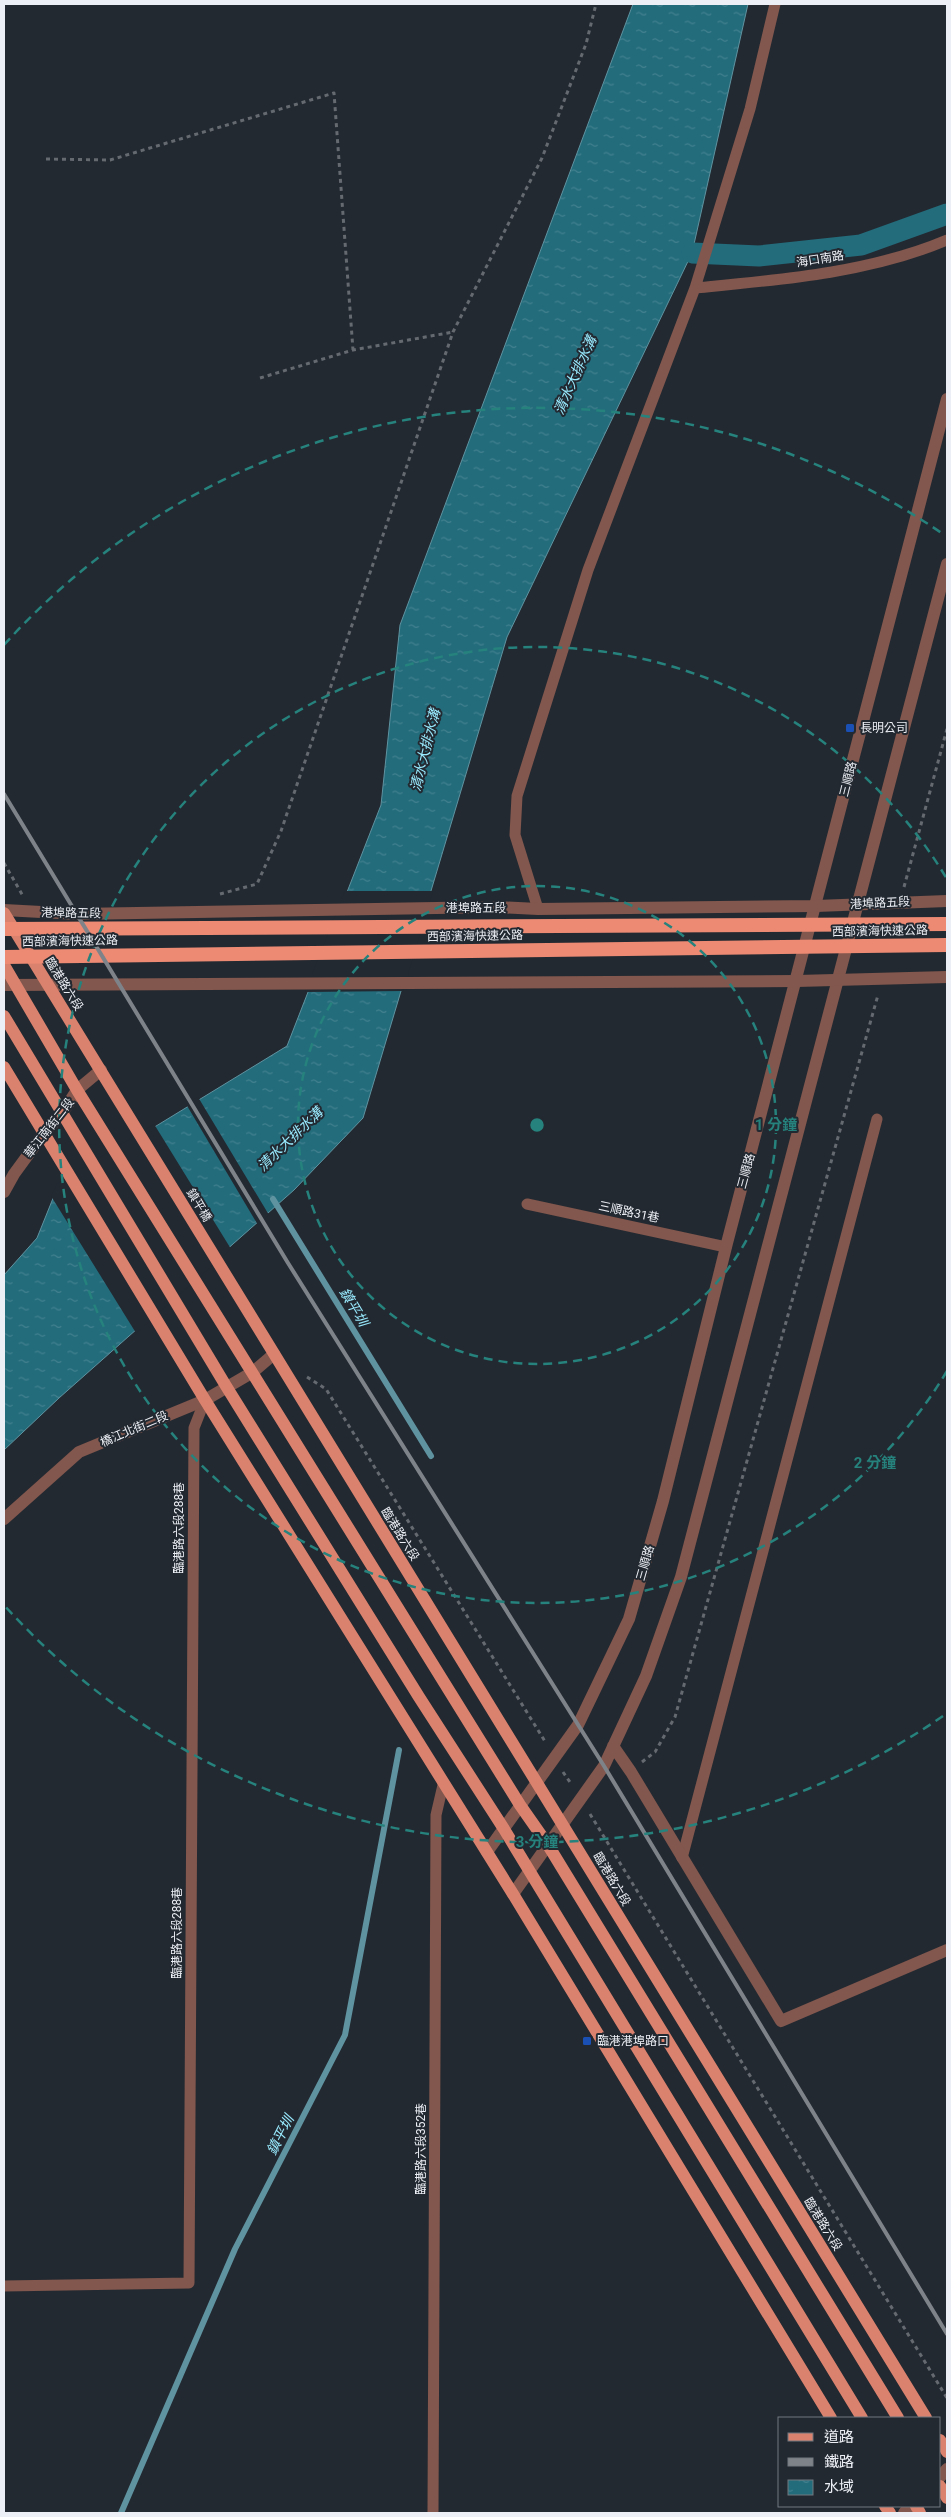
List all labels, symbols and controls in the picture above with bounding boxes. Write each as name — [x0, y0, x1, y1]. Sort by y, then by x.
street label: 海口南路 — [795, 248, 845, 270]
water label: 清水大排水溝 — [551, 332, 600, 417]
water label: 清水大排水溝 — [407, 705, 443, 793]
place label: 長明公司 — [860, 721, 908, 735]
marker: 長明公司 — [844, 722, 856, 734]
street label: 三順路 — [837, 760, 859, 798]
street label: 港埠路五段 — [850, 894, 910, 912]
street label: 港埠路五段 — [446, 901, 506, 915]
street label: 港埠路五段 — [41, 905, 101, 921]
street label: 西部濱海快速公路 — [832, 923, 928, 939]
street label: 西部濱海快速公路 — [427, 928, 523, 944]
street label: 西部濱海快速公路 — [22, 933, 118, 949]
street label: 臨港路六段 — [42, 955, 86, 1013]
street label: 華江南街二段 — [21, 1095, 77, 1161]
water label: 清水大排水溝 — [254, 1103, 327, 1174]
centre of rings — [528, 1116, 546, 1134]
text: 1 分鐘 — [755, 1116, 797, 1134]
street label: 三順路 — [735, 1152, 757, 1190]
street label: 鎮平橋 — [184, 1186, 214, 1224]
street label: 三順路31巷 — [597, 1199, 661, 1225]
water label: 鎮平圳 — [336, 1285, 373, 1331]
street label: 橋江北街二段 — [98, 1408, 170, 1450]
text: 2 分鐘 — [854, 1454, 896, 1472]
street label: 臨港路六段288巷 — [172, 1482, 186, 1574]
street label: 臨港路六段 — [378, 1505, 422, 1563]
street label: 三順路 — [633, 1544, 657, 1582]
text: 3 分鐘 — [516, 1833, 558, 1851]
street label: 臨港路六段 — [591, 1850, 633, 1908]
street label: 臨港路六段288巷 — [170, 1887, 184, 1979]
place label: 臨港港埠路口 — [597, 2034, 669, 2048]
marker: 臨港港埠路口 — [581, 2035, 593, 2047]
street label: 臨港路六段352巷 — [414, 2103, 428, 2195]
water label: 鎮平圳 — [263, 2111, 298, 2157]
street label: 臨港路六段 — [801, 2195, 845, 2253]
legend — [778, 2417, 941, 2507]
text: 道路 — [824, 2428, 854, 2446]
text: 鐵路 — [824, 2453, 854, 2471]
text: 水域 — [824, 2478, 854, 2496]

